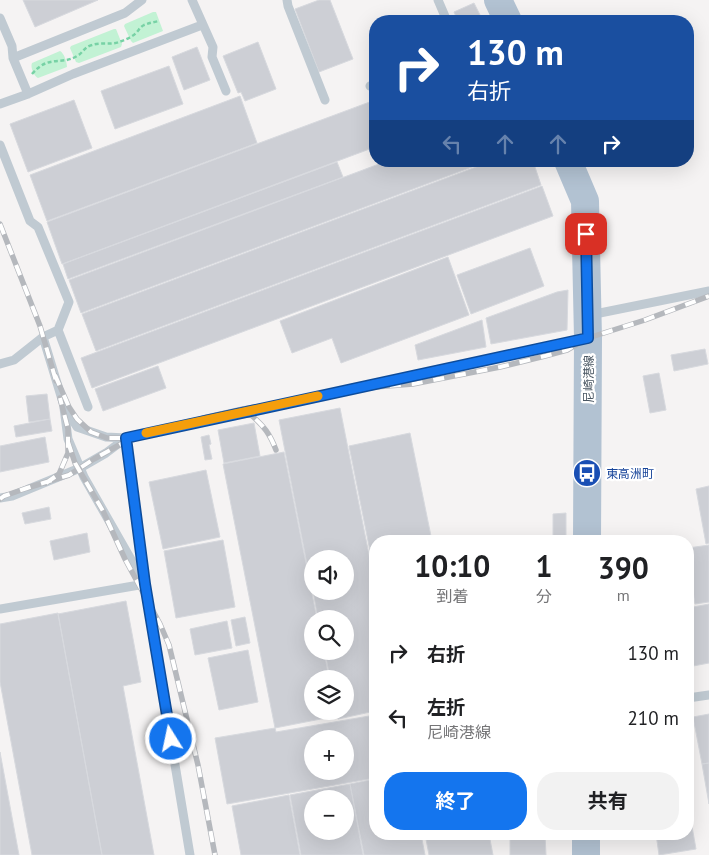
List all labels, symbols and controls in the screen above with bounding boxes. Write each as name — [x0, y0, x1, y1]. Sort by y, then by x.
text: 130 m — [467, 29, 564, 75]
icon: right — [384, 35, 449, 100]
text: 右折 — [467, 77, 511, 105]
icon: left — [438, 130, 466, 158]
icon: ahead — [491, 130, 519, 158]
icon: ahead — [544, 130, 572, 158]
icon: right — [597, 130, 625, 158]
pin — [565, 213, 607, 255]
icon: arrive — [572, 220, 600, 248]
street label: 尼崎港線 — [581, 355, 596, 403]
bus stop icon: 東高洲町 — [572, 458, 602, 488]
place label: 東高洲町 — [606, 466, 654, 481]
text: 10:10 — [414, 546, 490, 585]
text: 1 — [536, 546, 553, 585]
text: 390 — [598, 548, 649, 587]
map controls — [304, 550, 354, 840]
button: sound — [304, 550, 354, 600]
text: m — [617, 585, 630, 605]
text: 到着 — [436, 586, 468, 606]
text: 分 — [536, 586, 552, 606]
button: search — [304, 610, 354, 660]
icon: right — [384, 639, 412, 667]
text: 130 m — [627, 641, 679, 665]
text: 右折 — [427, 642, 465, 666]
button: layers — [304, 670, 354, 720]
text: 左折 — [427, 695, 465, 719]
icon: left — [384, 704, 412, 732]
text: 210 m — [627, 706, 679, 730]
position arrow — [144, 712, 196, 764]
text: 尼崎港線 — [427, 722, 491, 742]
button: + — [304, 730, 354, 780]
button: 終了 — [384, 772, 527, 830]
button: 共有 — [537, 772, 679, 830]
button: − — [304, 790, 354, 840]

